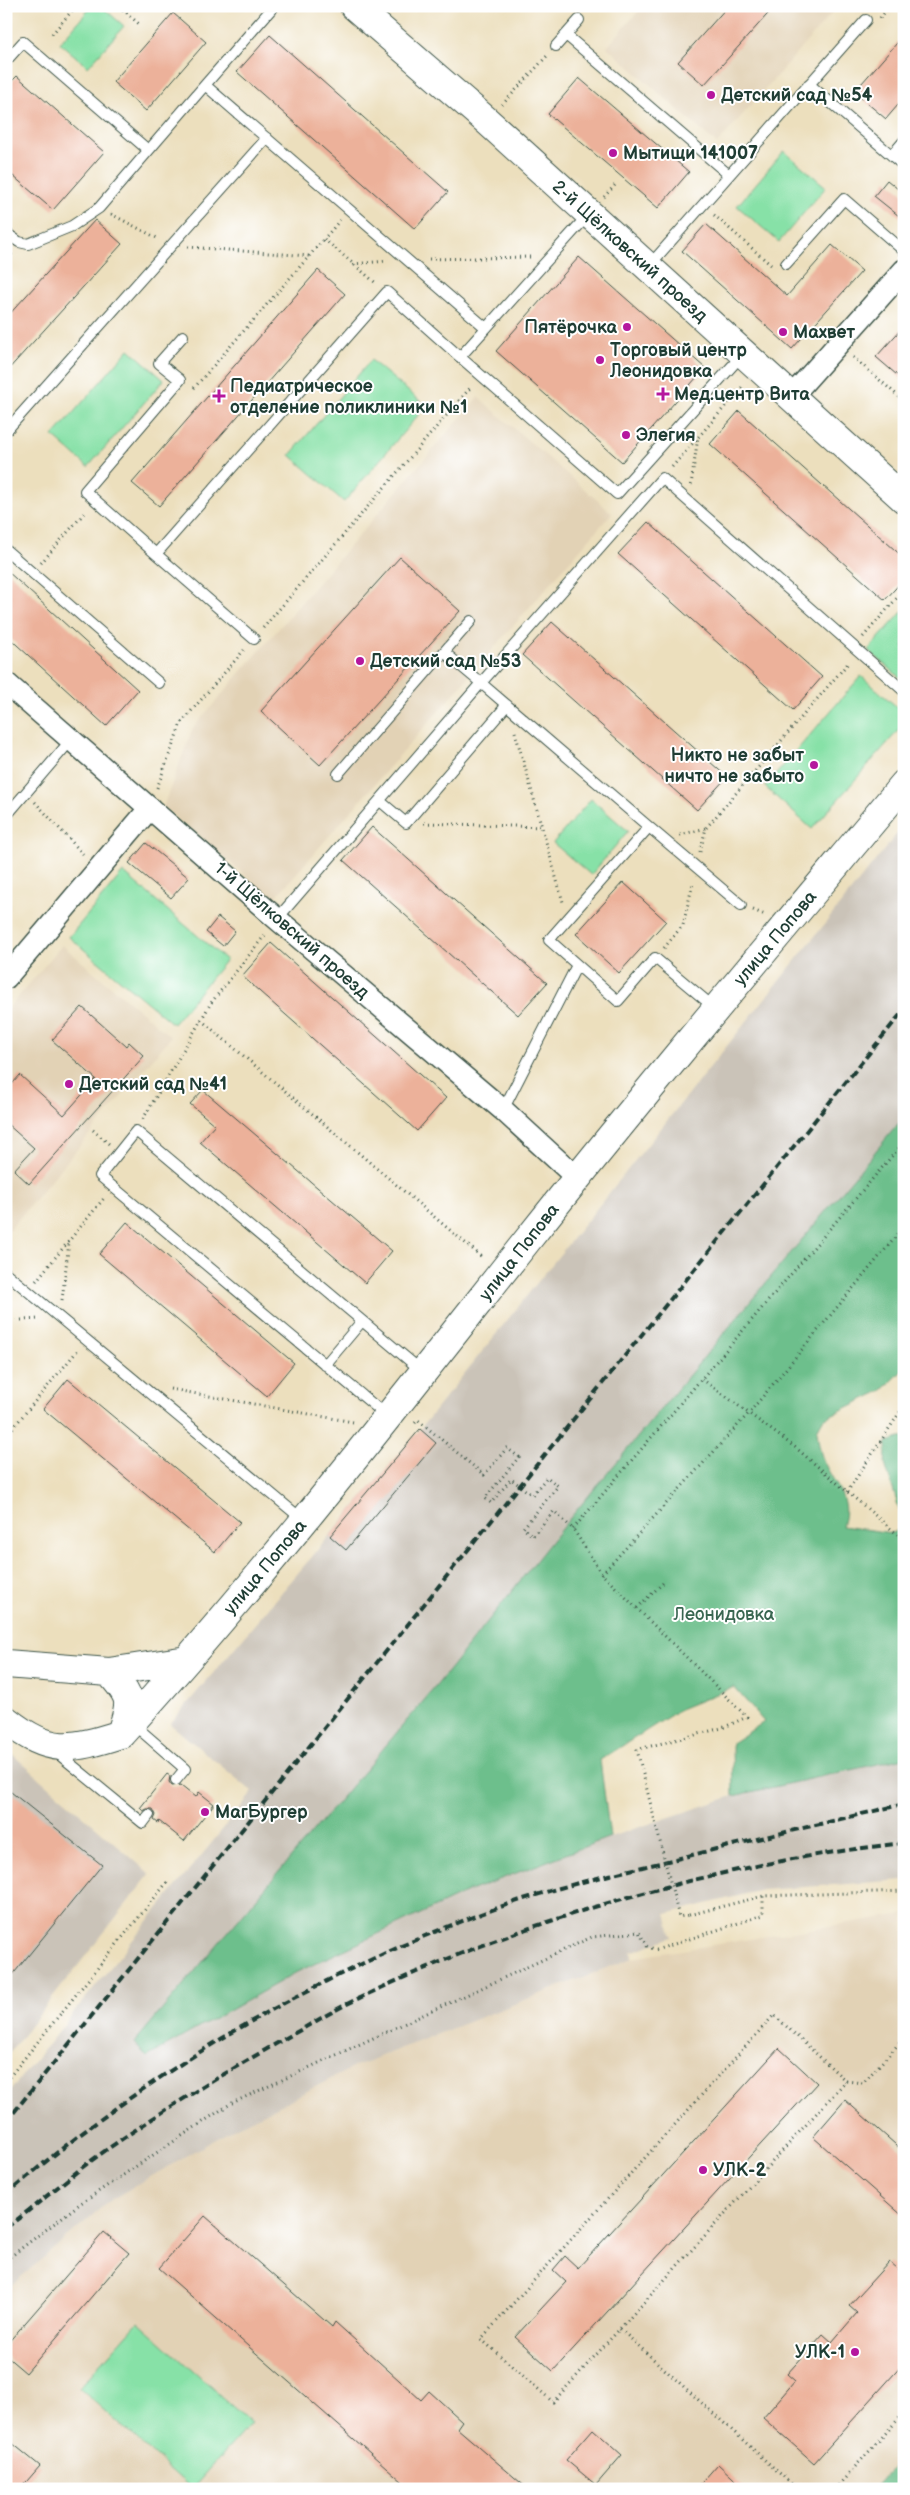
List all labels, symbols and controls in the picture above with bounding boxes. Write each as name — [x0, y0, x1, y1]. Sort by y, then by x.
place label: Детский сад №54 — [721, 85, 873, 106]
marker: Детский сад №54 — [705, 89, 717, 101]
place label: Мытищи 141007 — [623, 143, 758, 164]
marker: Мытищи 141007 — [607, 147, 619, 159]
street label: 2-й Щёлковский проезд — [548, 176, 712, 327]
place label: Пятёрочка — [524, 317, 618, 338]
marker: Пятёрочка — [621, 321, 633, 333]
place label: Махвет — [793, 322, 856, 343]
marker: Махвет — [777, 326, 789, 338]
place label: Торговый центр Леонидовка — [609, 340, 747, 382]
marker: Торговый центр Леонидовка — [594, 354, 606, 366]
place label: Педиатрическое отделение поликлиники №1 — [230, 376, 468, 418]
place label: Мед.центр Вита — [674, 384, 810, 405]
marker: Мед.центр Вита — [656, 387, 670, 401]
marker: Педиатрическое отделение поликлиники №1 — [212, 389, 226, 403]
place label: Элегия — [636, 425, 696, 446]
marker: Элегия — [620, 429, 632, 441]
place label: Детский сад №53 — [370, 651, 521, 672]
marker: Детский сад №53 — [354, 655, 366, 667]
place label: Никто не забыт ничто не забыто — [664, 745, 804, 787]
marker: Никто не забыт ничто не забыто — [808, 759, 820, 771]
street label: 1-й Щёлковский проезд — [210, 858, 373, 1003]
street label: улица Попова — [730, 886, 821, 990]
place label: Детский сад №41 — [79, 1074, 227, 1095]
marker: Детский сад №41 — [63, 1078, 75, 1090]
street label: улица Попова — [475, 1199, 564, 1305]
street label: улица Попова — [220, 1515, 311, 1619]
park label: Леонидовка — [673, 1604, 775, 1625]
place label: МагБургер — [215, 1802, 308, 1823]
marker: МагБургер — [199, 1806, 211, 1818]
place label: УЛК-2 — [713, 2160, 766, 2181]
marker: УЛК-2 — [697, 2164, 709, 2176]
place label: УЛК-1 — [795, 2342, 845, 2363]
marker: УЛК-1 — [849, 2346, 861, 2358]

